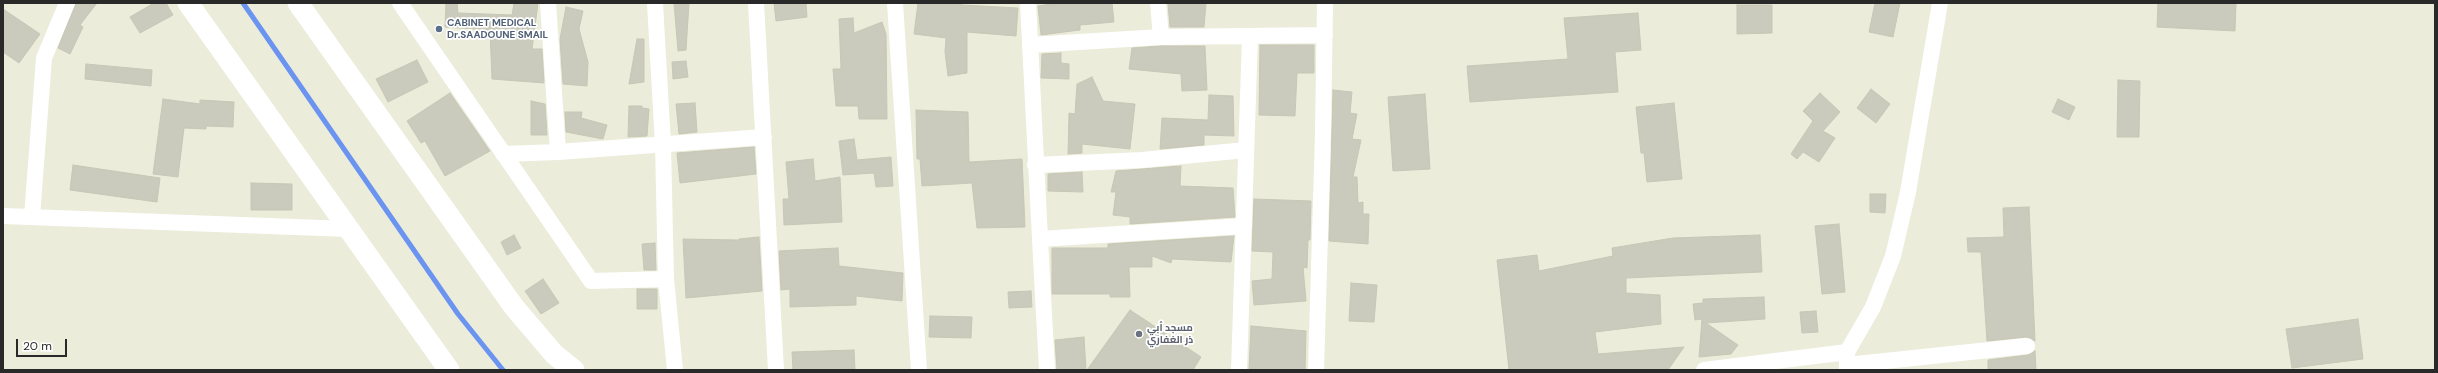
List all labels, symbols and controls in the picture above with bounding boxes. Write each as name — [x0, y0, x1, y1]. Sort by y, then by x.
place label: CABINET MEDICAL Dr.SAADOUNE SMAIL — [447, 17, 548, 40]
marker: CABINET MEDICAL Dr.SAADOUNE SMAIL — [434, 24, 444, 34]
place label: مسجد أبي ذر الغفاري — [1147, 322, 1193, 346]
marker: مسجد أبي ذر الغفاري — [1134, 329, 1144, 339]
scale bar — [18, 331, 69, 357]
text: 20 m — [23, 338, 52, 354]

